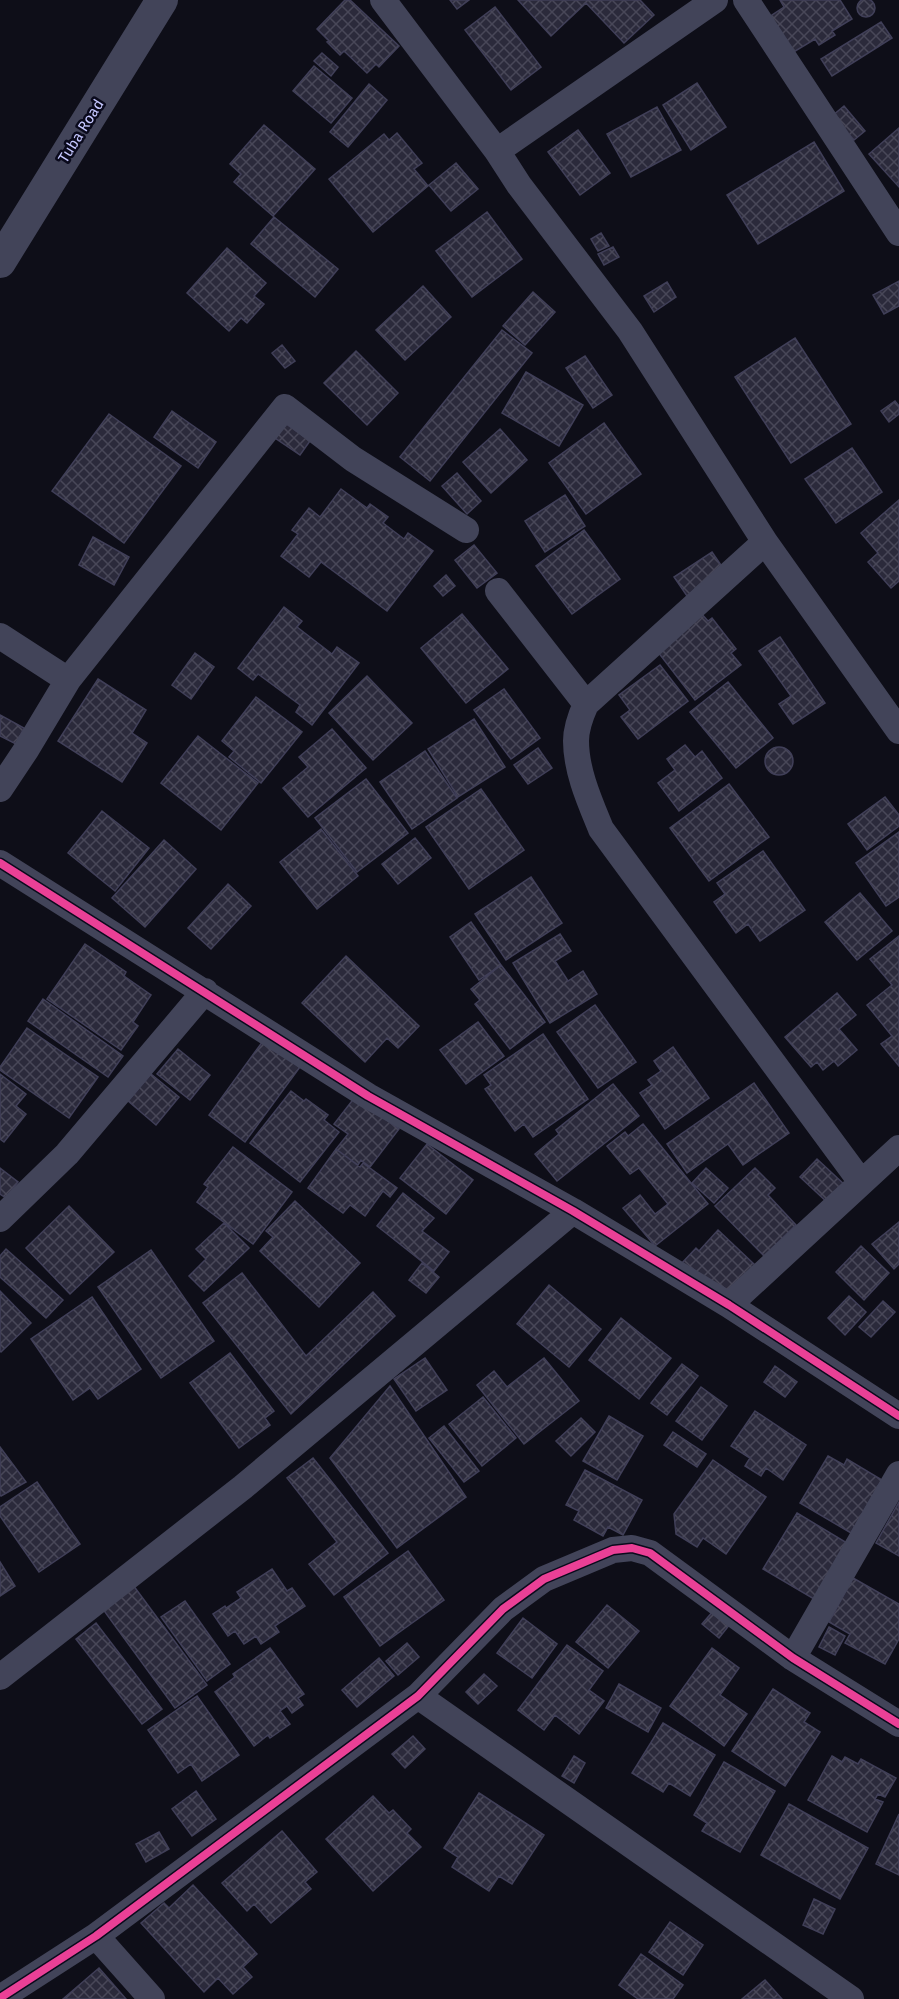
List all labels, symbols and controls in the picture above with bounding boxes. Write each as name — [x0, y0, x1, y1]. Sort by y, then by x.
street label: Tuba Road — [54, 96, 108, 166]

